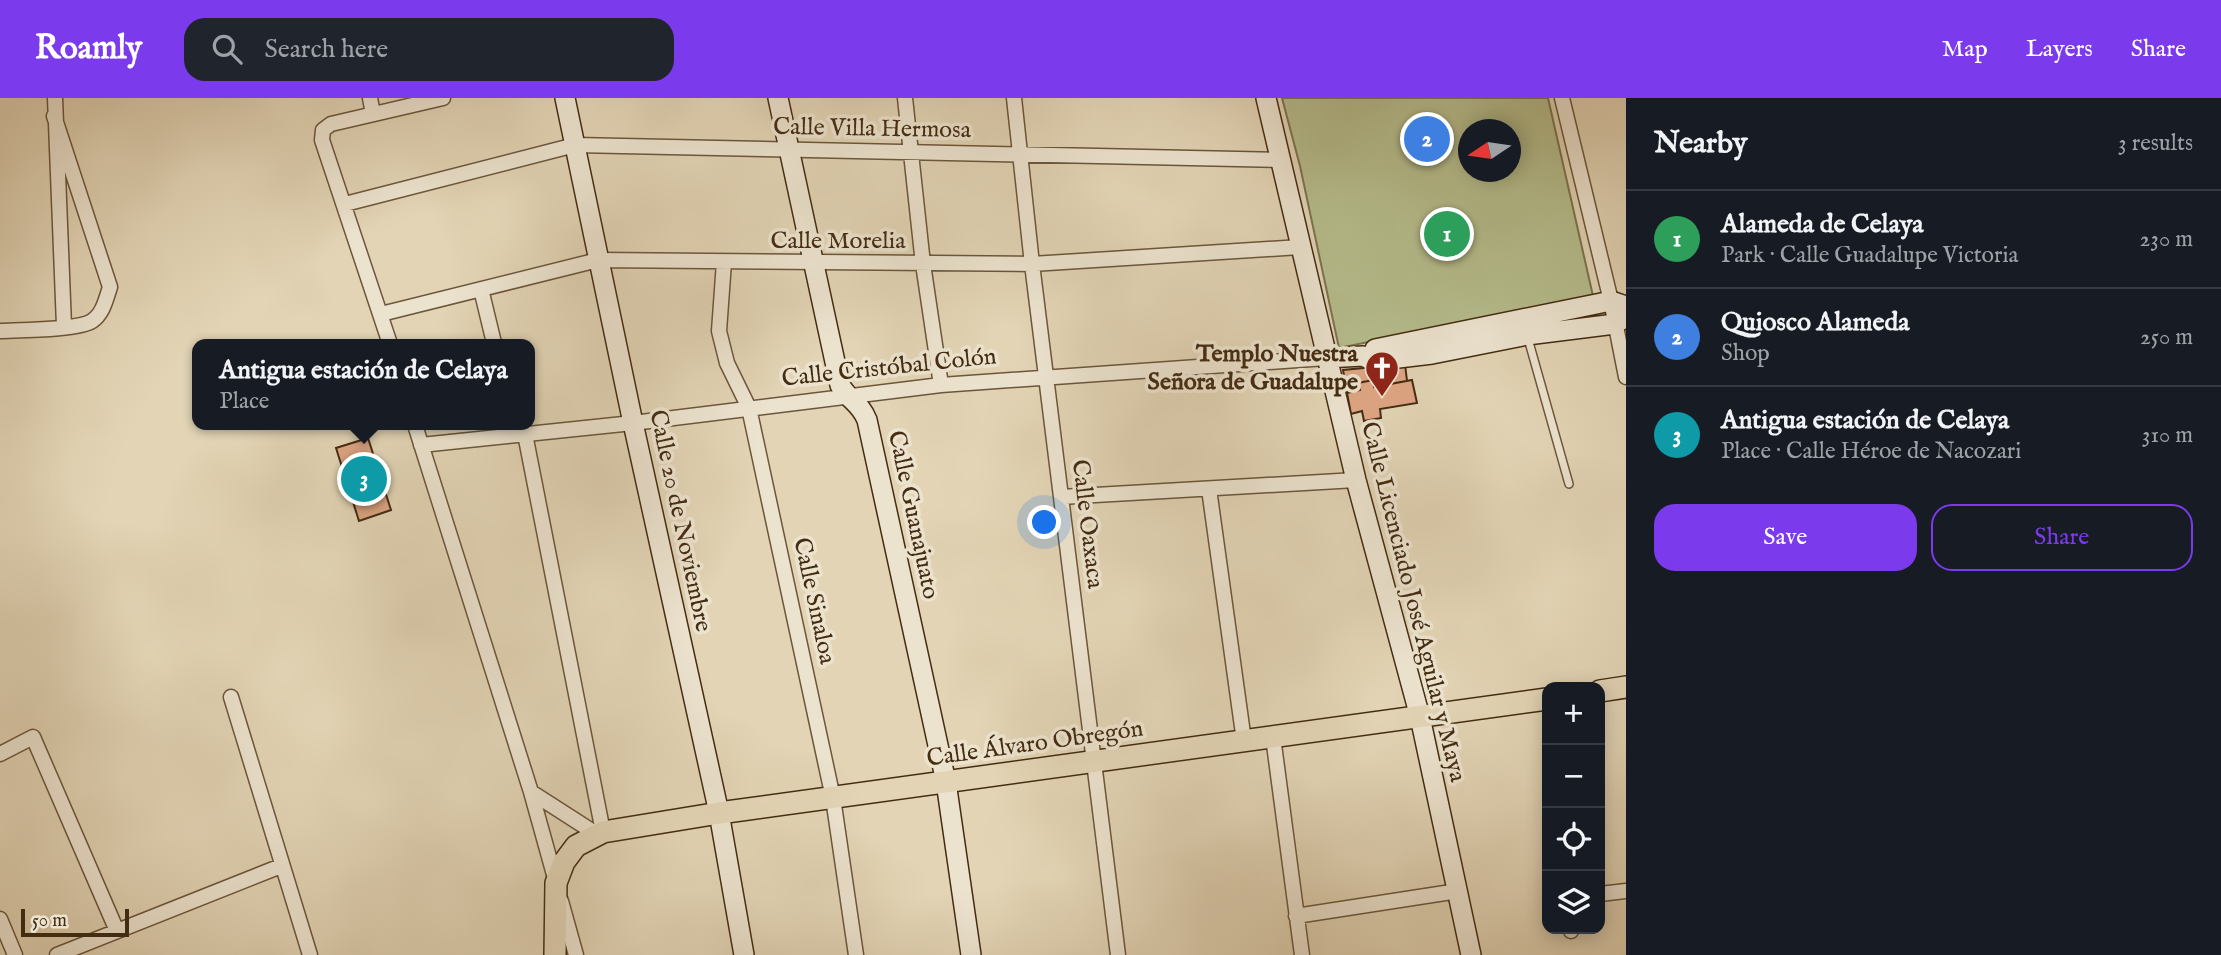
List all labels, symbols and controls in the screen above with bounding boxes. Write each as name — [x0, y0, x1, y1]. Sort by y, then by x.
search box — [184, 18, 674, 81]
text: Roamly — [35, 28, 142, 70]
icon: search — [208, 30, 246, 68]
text: Search here — [264, 33, 388, 66]
text: Map — [1942, 34, 1988, 65]
text: Layers — [2026, 34, 2093, 65]
text: Share — [2131, 34, 2186, 65]
street label: Calle Villa Hermosa — [773, 112, 972, 146]
pin: 2 — [1404, 113, 1450, 165]
north arrow — [1458, 119, 1521, 182]
text: Nearby — [1654, 125, 1747, 163]
text: 3 results — [2118, 129, 2193, 158]
pin: 1 — [1424, 208, 1470, 260]
text: Alameda de Celaya — [1721, 208, 1924, 241]
text: 1 — [1673, 225, 1681, 254]
text: 230 m — [2140, 225, 2193, 254]
street label: Calle Morelia — [770, 226, 906, 257]
text: Park · Calle Guadalupe Victoria — [1721, 241, 2018, 270]
text: Quiosco Alameda — [1721, 306, 1910, 339]
text: 2 — [1672, 323, 1682, 352]
text: 250 m — [2140, 323, 2193, 352]
popup — [192, 339, 535, 430]
place label: Templo Nuestra Señora de Guadalupe — [1148, 339, 1359, 398]
text: Shop — [1721, 339, 1770, 368]
street label: Calle Cristóbal Colón — [780, 341, 998, 395]
church icon: Templo Nuestra Señora de Guadalupe — [1363, 349, 1401, 398]
text: Antigua estación de Celaya — [219, 354, 508, 387]
text: Place — [219, 387, 269, 416]
text: Antigua estación de Celaya — [1721, 404, 2009, 437]
street label: Calle 20 de Noviembre — [641, 407, 719, 635]
street label: Calle Licenciado José Aguilar y Maya — [1353, 419, 1473, 786]
text: 3 — [1673, 421, 1681, 450]
text: 310 m — [2142, 421, 2193, 450]
street label: Calle Guanajuato — [880, 428, 946, 602]
text: Place · Calle Héroe de Nacozari — [1721, 437, 2021, 466]
pin: 3 — [341, 453, 387, 505]
street label: Calle Oaxaca — [1064, 458, 1110, 591]
button: Save — [1654, 504, 1917, 571]
button: Share — [1931, 504, 2193, 571]
your location — [1027, 505, 1061, 539]
street label: Calle Sinaloa — [785, 535, 843, 668]
map controls — [1542, 682, 1605, 934]
button: + — [1542, 682, 1605, 745]
street label: Calle Álvaro Obregón — [925, 713, 1145, 775]
button: − — [1542, 745, 1605, 808]
button: locate — [1542, 808, 1605, 871]
button: layers — [1542, 871, 1605, 934]
scale bar — [21, 906, 130, 938]
text: 50 m — [32, 909, 67, 933]

